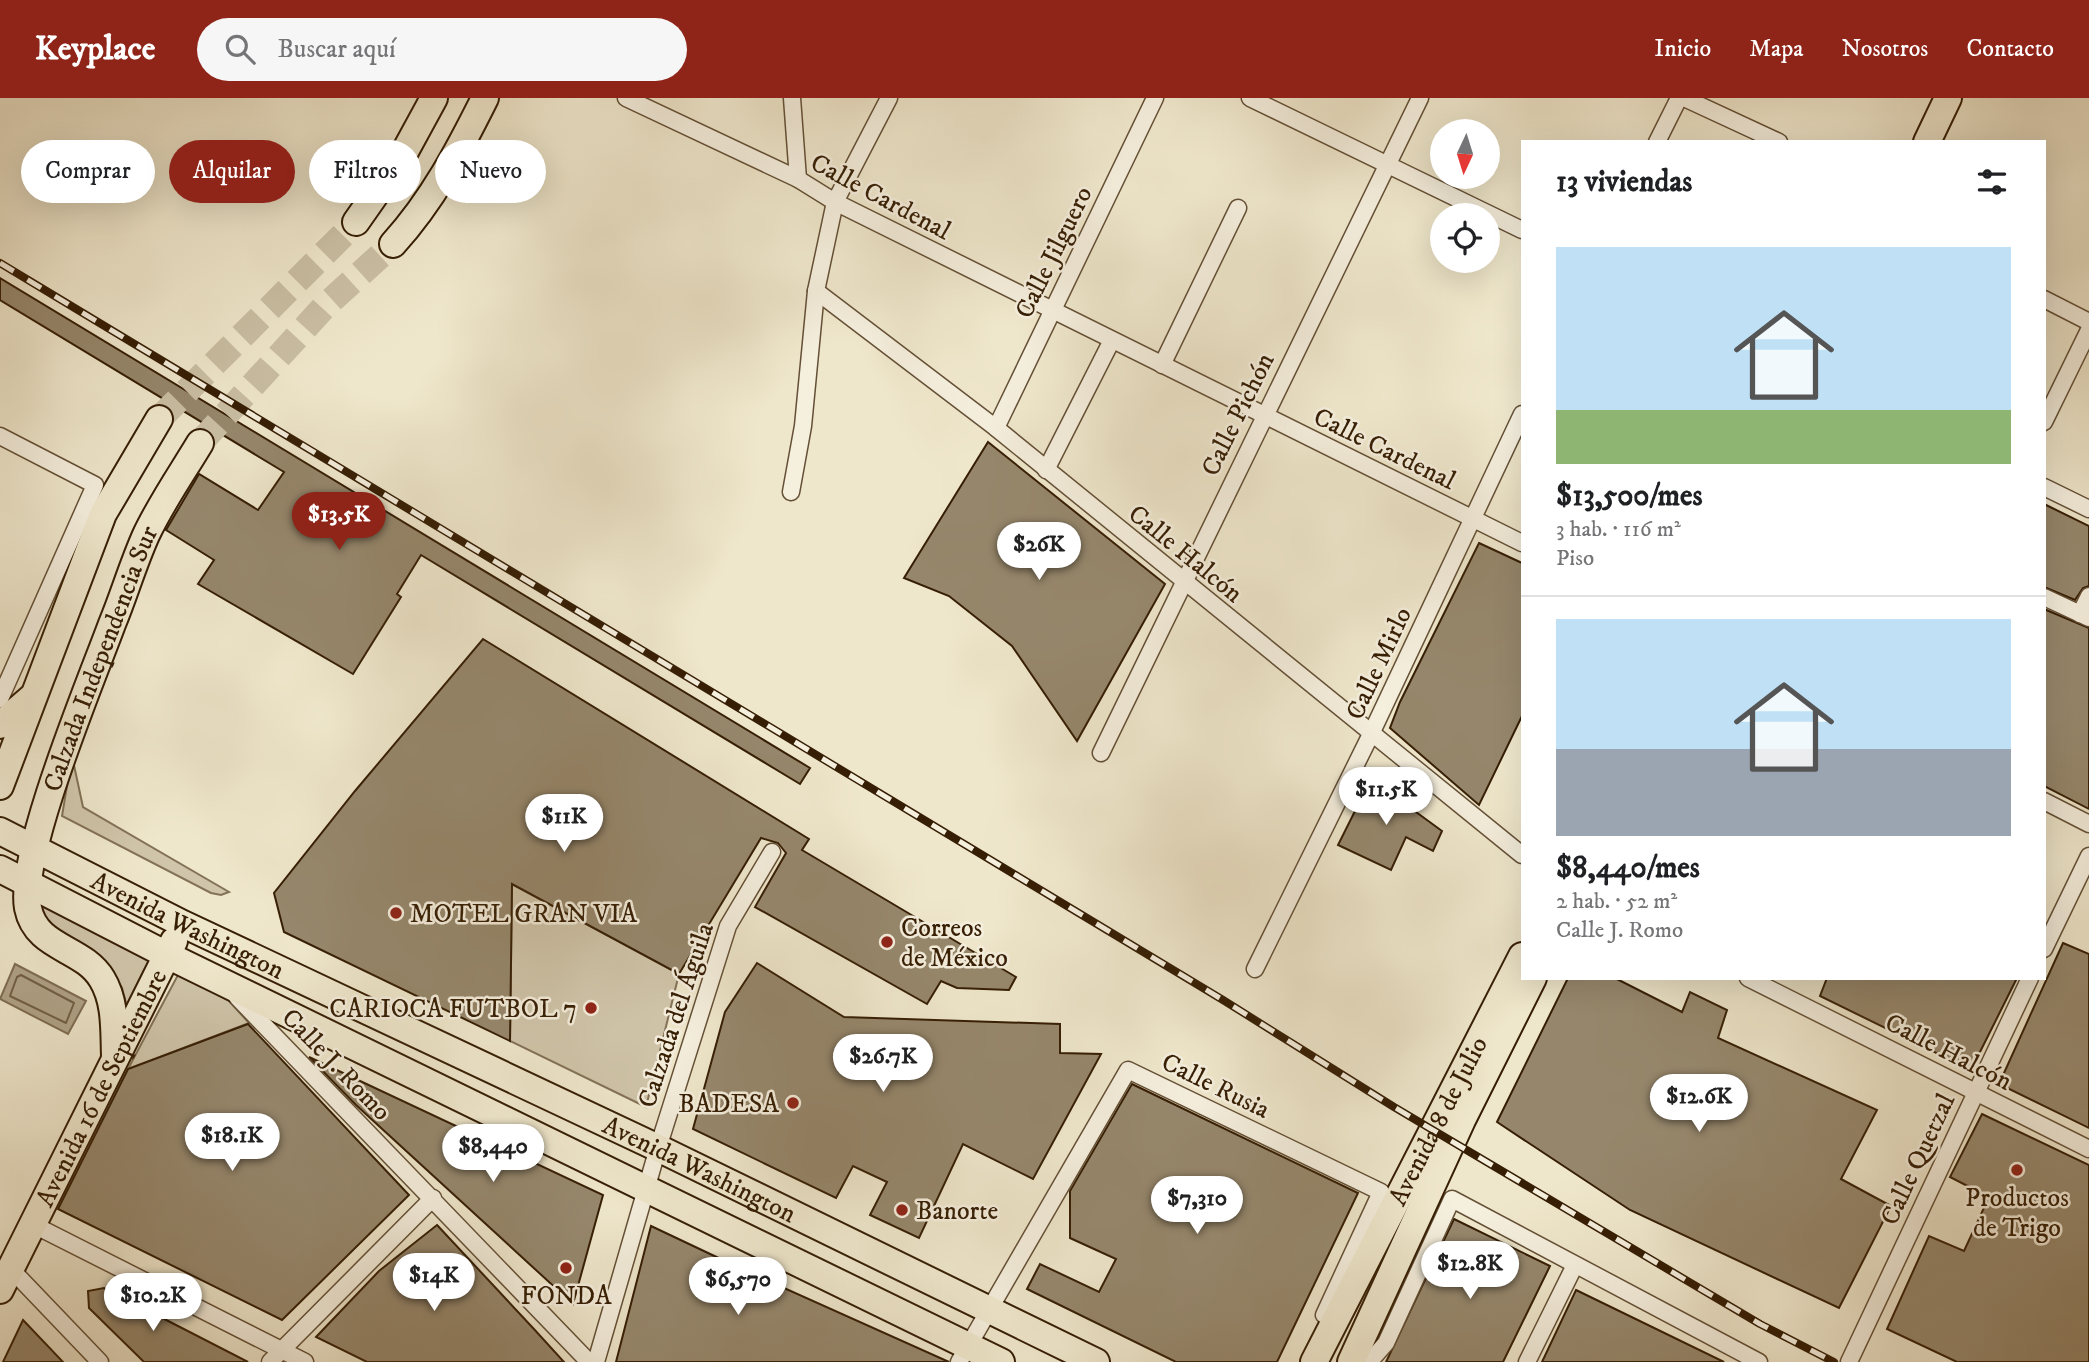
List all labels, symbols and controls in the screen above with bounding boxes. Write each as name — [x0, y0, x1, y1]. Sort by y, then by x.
search box — [197, 18, 687, 81]
text: Keyplace — [35, 29, 155, 70]
icon: search — [221, 30, 259, 68]
text: Buscar aquí — [277, 33, 396, 66]
text: Inicio — [1654, 34, 1711, 64]
text: Mapa — [1749, 34, 1804, 64]
text: Nosotros — [1842, 34, 1928, 64]
text: Contacto — [1966, 34, 2054, 64]
north arrow — [1430, 119, 1500, 189]
map controls — [1430, 119, 1500, 273]
chip: Comprar — [21, 140, 155, 203]
chip: Alquilar — [169, 140, 295, 203]
chip: Filtros — [309, 140, 421, 203]
chip: Nuevo — [435, 140, 546, 203]
street label: Calle Cardenal — [804, 147, 956, 248]
icon: filters — [1973, 163, 2011, 201]
text: 13 viviendas — [1556, 164, 1692, 201]
street label: Calle Jilguero — [1008, 181, 1100, 324]
button: locate — [1430, 203, 1500, 273]
icon: home — [1721, 292, 1847, 418]
street label: Calle Pichón — [1194, 347, 1283, 482]
street label: Calle Cardenal — [1308, 401, 1461, 498]
text: $13,500/mes — [1556, 478, 1702, 515]
pin: $13.5K — [282, 492, 396, 552]
street label: Calle Halcón — [1121, 498, 1249, 611]
text: $13.5K — [308, 500, 370, 529]
text: 3 hab. · 116 m² — [1556, 515, 1681, 544]
street label: Calzada Independencia Sur — [36, 520, 166, 796]
pin: $26K — [998, 522, 1080, 582]
text: $26K — [1013, 530, 1065, 559]
text: Piso — [1556, 544, 1594, 573]
street label: Calle Mirlo — [1339, 602, 1420, 725]
icon: home — [1721, 664, 1847, 790]
pin: $11.5K — [1329, 768, 1443, 827]
text: $11.5K — [1355, 775, 1417, 804]
pin: $11K — [523, 794, 605, 854]
text: $11K — [541, 802, 587, 831]
text: $8,440/mes — [1556, 850, 1700, 887]
street label: Avenida Washington — [85, 865, 290, 988]
text: 2 hab. · 52 m² — [1556, 887, 1677, 916]
place label: MOTEL GRAN VIA — [410, 898, 637, 931]
marker: MOTEL GRAN VIA — [388, 905, 404, 921]
place label: Correos de México — [901, 912, 1008, 975]
text: Calle J. Romo — [1556, 916, 1683, 945]
street label: Calzada del Águila — [630, 919, 722, 1112]
marker: Correos de México — [879, 934, 895, 950]
street label: Avenida 16 de Septiembre — [29, 964, 175, 1213]
place label: CARIOCA FUTBOL 7 — [329, 993, 577, 1026]
marker: CARIOCA FUTBOL 7 — [583, 1000, 599, 1016]
street label: Calle J. Romo — [274, 1002, 398, 1128]
street label: Calle Halcón — [1879, 1006, 2018, 1099]
street label: Avenida 8 de Julio — [1382, 1031, 1496, 1212]
pin: $26.7K — [826, 1034, 940, 1094]
text: $26.7K — [849, 1042, 917, 1071]
street label: Calle Rusia — [1156, 1046, 1275, 1127]
pin: $12.6K — [1642, 1074, 1756, 1134]
text: $12.6K — [1666, 1082, 1732, 1111]
place label: BADESA — [678, 1088, 779, 1121]
street label: Calle Quetzal — [1874, 1088, 1963, 1231]
marker: BADESA — [785, 1095, 801, 1111]
street label: Avenida Washington — [597, 1109, 802, 1231]
pin: $18.1K — [175, 1114, 289, 1173]
text: $18.1K — [201, 1121, 263, 1150]
pin: $8,440 — [436, 1124, 550, 1184]
text: $8,440 — [458, 1132, 528, 1161]
marker: Productos de Trigo — [2009, 1162, 2025, 1178]
pin: $7,310 — [1140, 1176, 1254, 1236]
place label: Productos de Trigo — [1965, 1182, 2069, 1245]
text: $7,310 — [1167, 1184, 1227, 1213]
place label: Banorte — [916, 1195, 998, 1228]
marker: Banorte — [894, 1202, 910, 1218]
pin: $12.8K — [1413, 1242, 1527, 1301]
text: $12.8K — [1437, 1249, 1503, 1278]
pin: $14K — [393, 1254, 475, 1313]
pin: $6,570 — [681, 1258, 795, 1317]
marker: FONDA — [558, 1260, 574, 1276]
text: $14K — [409, 1261, 459, 1290]
text: $6,570 — [705, 1265, 771, 1294]
pin: $10.2K — [96, 1274, 210, 1333]
place label: FONDA — [520, 1280, 612, 1313]
text: $10.2K — [120, 1281, 186, 1310]

